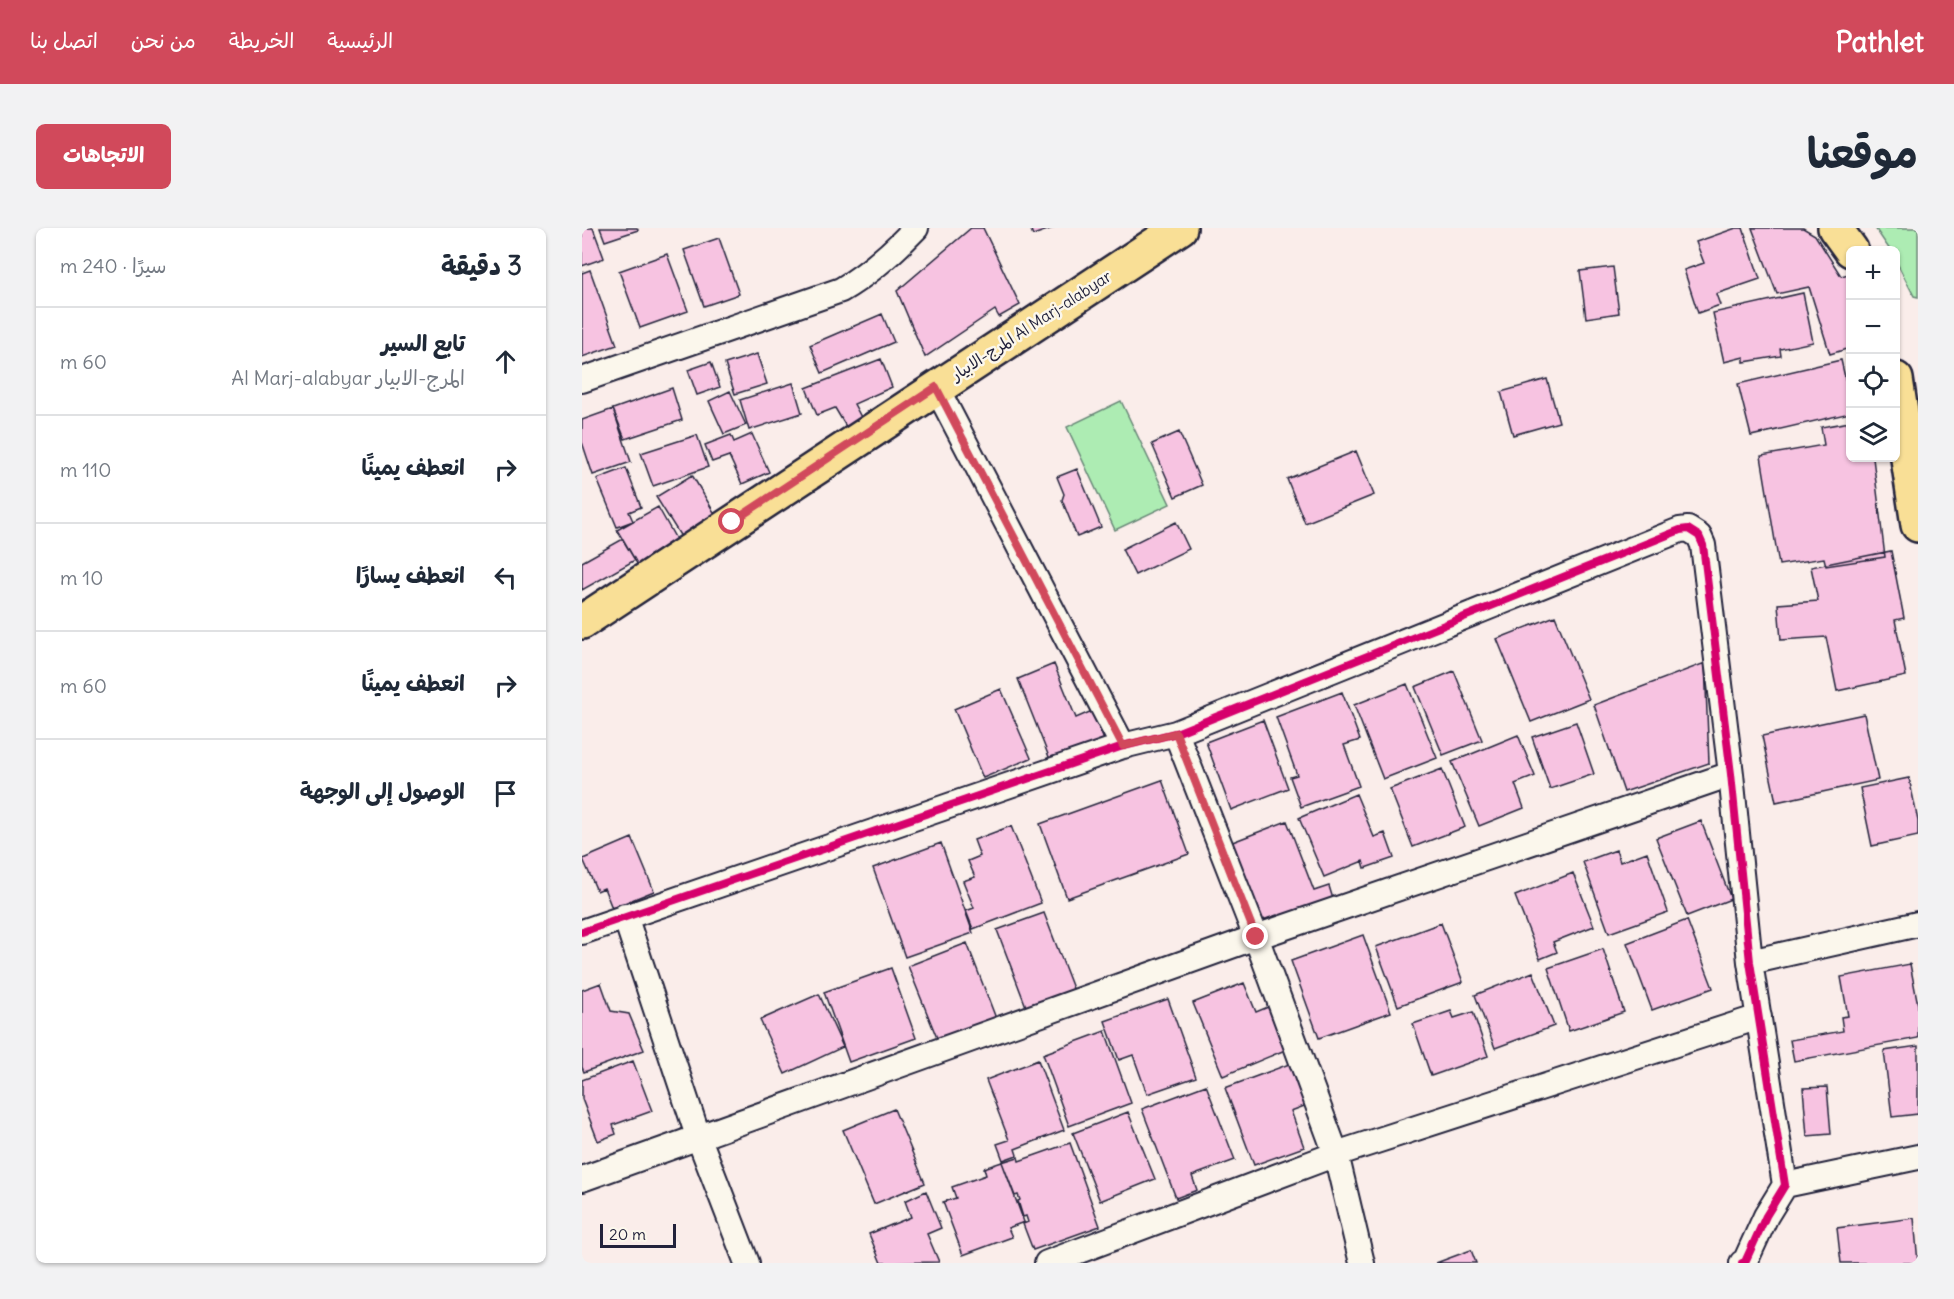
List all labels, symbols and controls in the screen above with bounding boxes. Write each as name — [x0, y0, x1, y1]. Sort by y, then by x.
text: Pathlet — [1835, 24, 1924, 60]
text: اتصل بنا — [30, 27, 98, 54]
text: من نحن — [131, 27, 196, 54]
text: الخريطة — [229, 27, 294, 54]
text: الرئيسية — [327, 27, 393, 54]
button: الاتجاهات — [36, 124, 171, 189]
text: موقعنا — [1807, 127, 1918, 179]
map controls — [1846, 246, 1900, 462]
button: + — [1846, 246, 1900, 300]
text: 3 دقيقة — [441, 249, 522, 282]
text: سيرًا · 240 m — [60, 253, 166, 278]
street label: المرج-الابيار Al Marj-alabyar — [945, 265, 1116, 386]
button: − — [1846, 300, 1900, 354]
text: تابع السير — [381, 329, 465, 357]
icon: ahead — [489, 345, 522, 378]
text: 60 m — [60, 349, 107, 374]
button: locate — [1846, 354, 1900, 408]
text: المرج-الابيار Al Marj-alabyar — [231, 365, 465, 390]
button: layers — [1846, 408, 1900, 462]
text: انعطف يمينًا — [362, 453, 465, 481]
icon: right — [489, 453, 522, 486]
text: 110 m — [60, 457, 111, 482]
route start — [718, 508, 744, 534]
text: انعطف يسارًا — [356, 561, 465, 589]
icon: left — [489, 561, 522, 594]
text: 10 m — [60, 565, 103, 590]
text: انعطف يمينًا — [362, 669, 465, 697]
icon: right — [489, 669, 522, 702]
text: 60 m — [60, 673, 107, 698]
text: الوصول إلى الوجهة — [300, 777, 465, 805]
icon: arrive — [489, 777, 522, 810]
route end — [1242, 923, 1268, 949]
scale bar — [600, 1221, 676, 1248]
text: 20 m — [609, 1224, 646, 1244]

